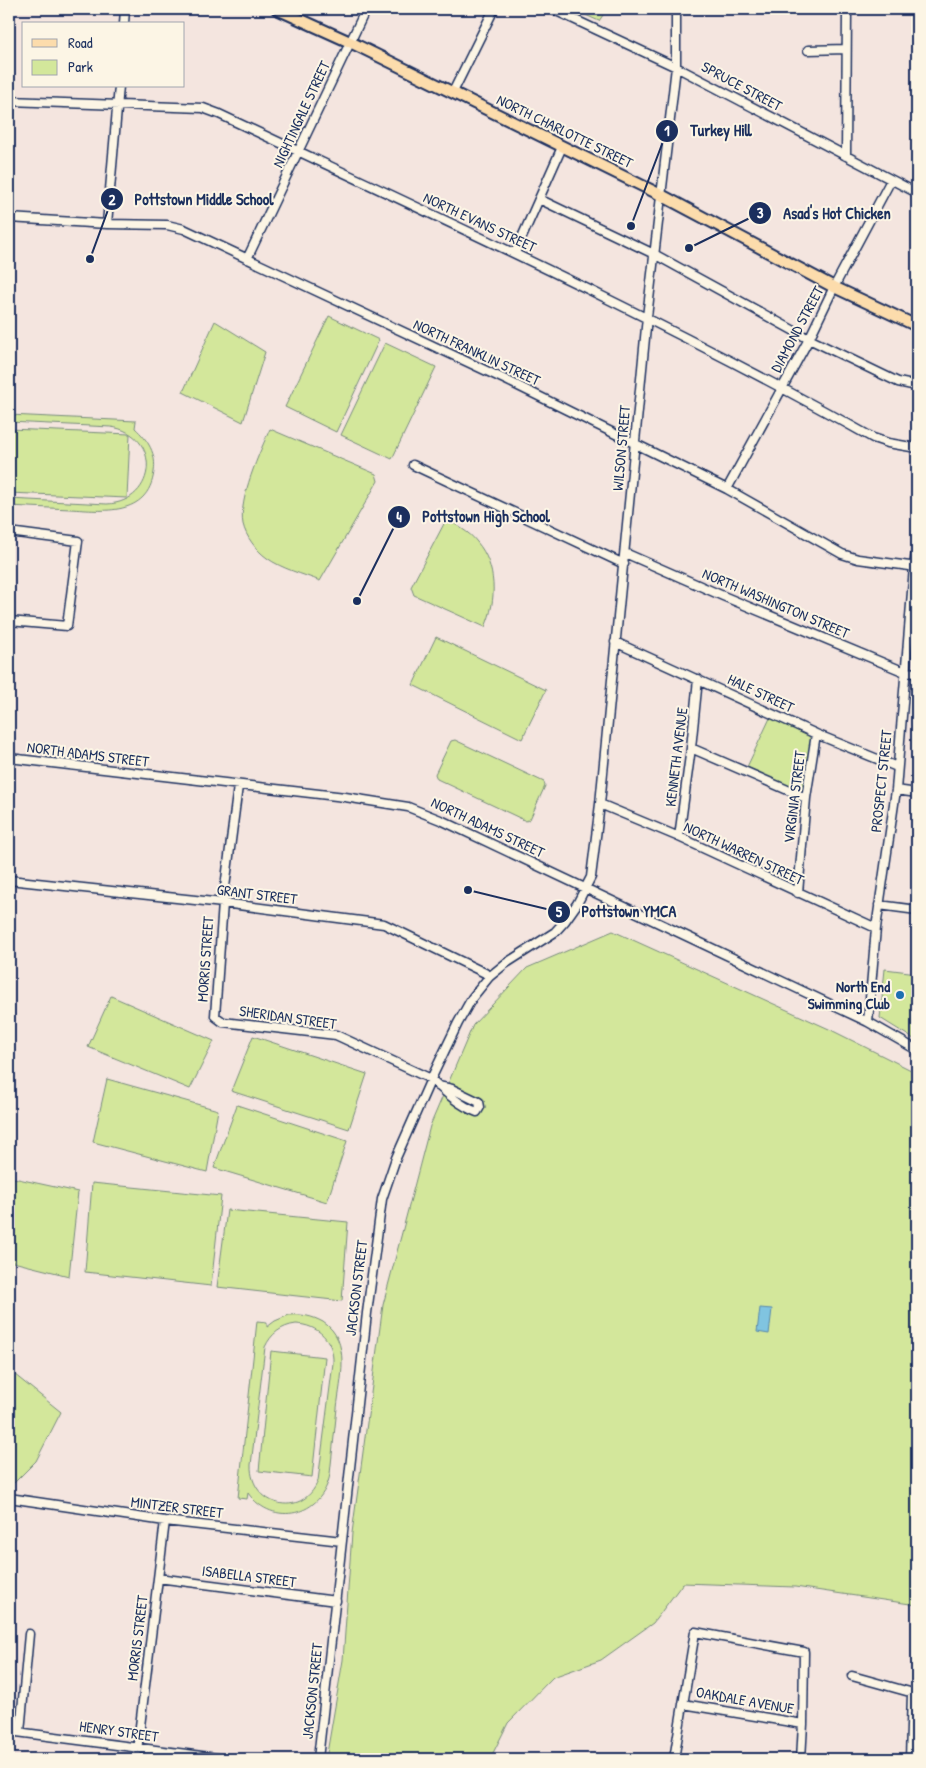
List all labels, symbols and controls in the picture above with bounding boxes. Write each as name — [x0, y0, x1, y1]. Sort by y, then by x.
legend — [22, 22, 185, 88]
text: Road — [68, 32, 93, 53]
text: Park — [68, 56, 93, 77]
street label: NIGHTINGALE STREET — [267, 56, 335, 171]
street label: SPRUCE STREET — [698, 56, 787, 116]
street label: NORTH CHARLOTTE STREET — [493, 89, 637, 174]
callout: Turkey Hill — [655, 115, 761, 146]
text: Turkey Hill — [689, 119, 753, 142]
text: 1 — [664, 120, 670, 141]
callout: Pottstown Middle School — [100, 184, 284, 215]
street label: NORTH EVANS STREET — [420, 187, 541, 258]
text: Pottstown Middle School — [135, 188, 274, 210]
text: 2 — [108, 189, 116, 210]
callout: Asad's Hot Chicken — [748, 198, 900, 229]
text: 3 — [757, 202, 764, 223]
text: Asad's Hot Chicken — [783, 202, 891, 224]
street label: DIAMOND STREET — [765, 281, 829, 376]
street label: NORTH FRANKLIN STREET — [410, 313, 545, 391]
street label: WILSON STREET — [607, 403, 635, 492]
callout: Pottstown High School — [387, 501, 559, 532]
text: Pottstown High School — [422, 505, 551, 528]
text: 4 — [396, 506, 402, 527]
street label: NORTH WASHINGTON STREET — [699, 563, 854, 644]
street label: HALE STREET — [724, 668, 798, 718]
street label: KENNETH AVENUE — [659, 706, 693, 808]
street label: PROSPECT STREET — [865, 728, 897, 833]
street label: NORTH ADAMS STREET — [26, 736, 151, 772]
street label: VIRGINIA STREET — [778, 749, 810, 844]
street label: NORTH ADAMS STREET — [428, 792, 549, 863]
street label: NORTH WARREN STREET — [681, 816, 808, 890]
street label: GRANT STREET — [216, 879, 299, 909]
callout: Pottstown YMCA — [547, 896, 687, 927]
text: Pottstown YMCA — [582, 900, 677, 922]
text: 5 — [556, 901, 563, 922]
street label: MORRIS STREET — [192, 915, 219, 1003]
place label: North End Swimming Club — [808, 976, 890, 1015]
marker: North End Swimming Club — [894, 989, 906, 1001]
street label: SHERIDAN STREET — [238, 1000, 339, 1034]
street label: JACKSON STREET — [340, 1238, 372, 1337]
street label: MINTZER STREET — [130, 1491, 225, 1523]
street label: ISABELLA STREET — [201, 1560, 298, 1592]
street label: MORRIS STREET — [121, 1593, 153, 1682]
street label: JACKSON STREET — [297, 1641, 328, 1740]
street label: OAKDALE AVENUE — [694, 1681, 796, 1719]
street label: HENRY STREET — [78, 1715, 161, 1747]

